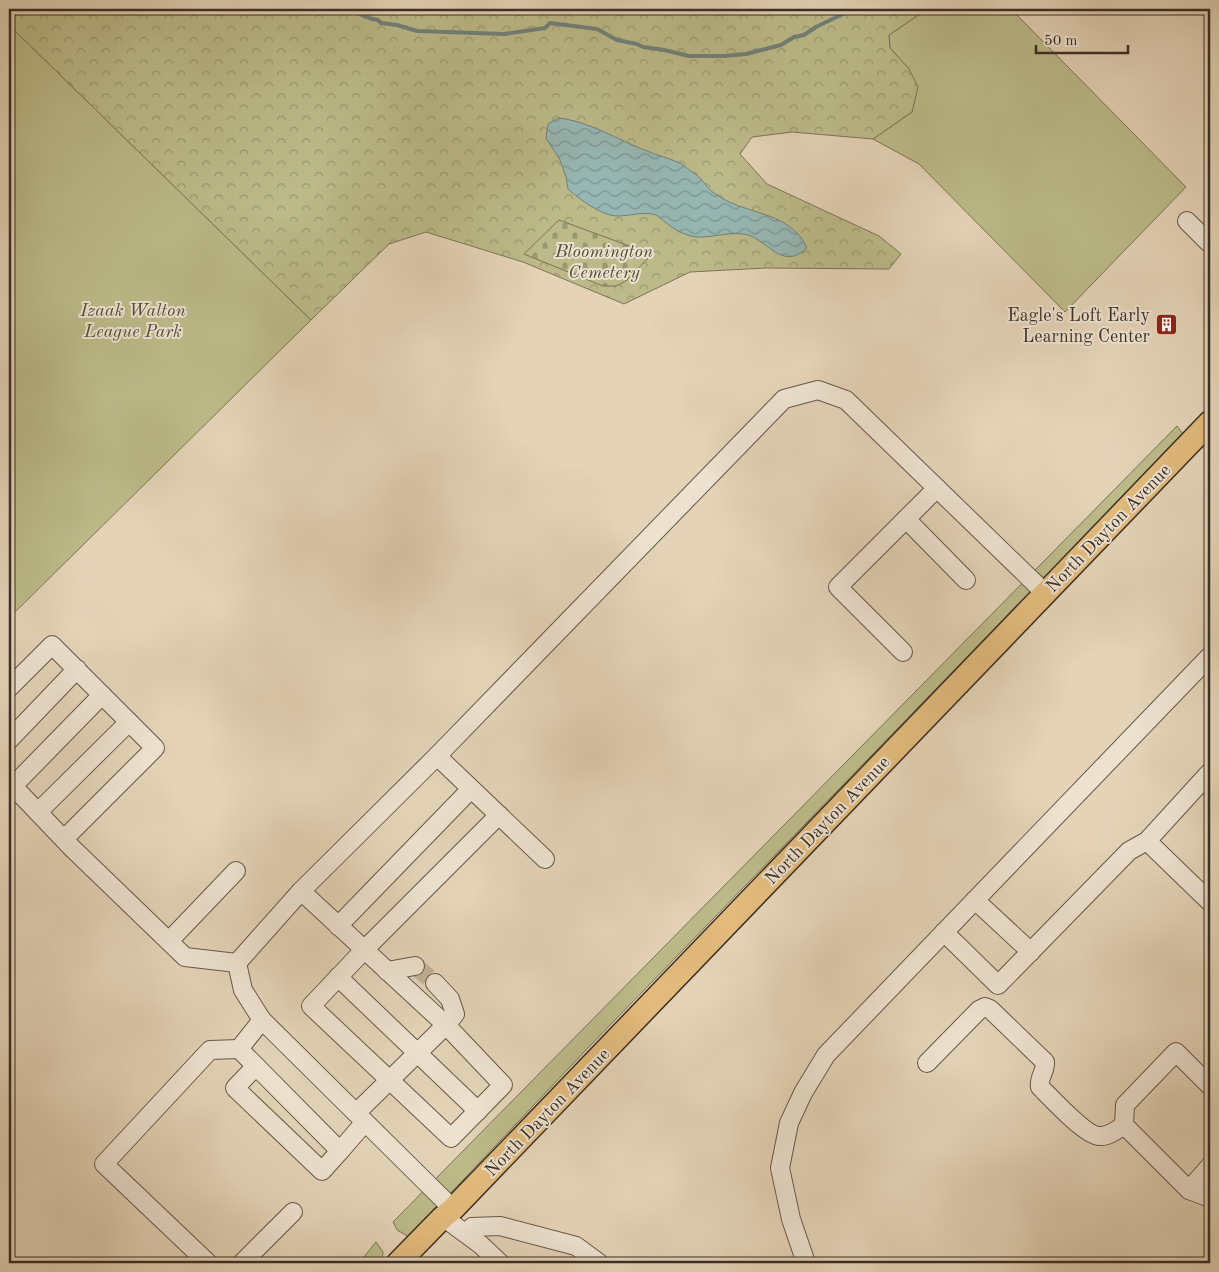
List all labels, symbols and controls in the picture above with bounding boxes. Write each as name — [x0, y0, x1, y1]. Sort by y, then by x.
scale bar — [1036, 22, 1129, 54]
text: 50 m — [1044, 34, 1078, 49]
park label: Bloomington Cemetery — [554, 243, 653, 282]
park label: Izaak Walton League Park — [79, 302, 186, 341]
place label: Eagle's Loft Early Learning Center — [1007, 307, 1151, 346]
building icon: Eagle's Loft Early Learning Center — [1154, 313, 1178, 337]
street label: North Dayton Avenue — [1043, 461, 1174, 596]
street label: North Dayton Avenue — [762, 753, 893, 888]
street label: North Dayton Avenue — [482, 1045, 613, 1180]

